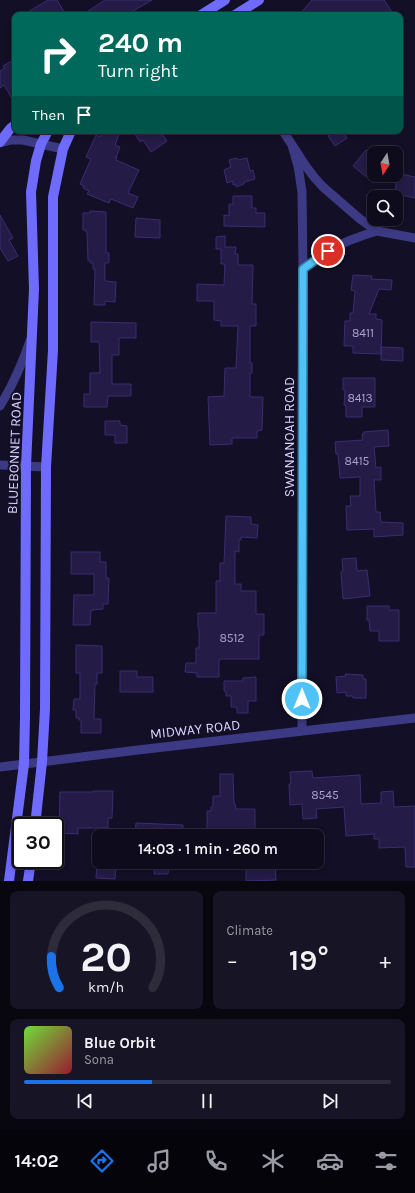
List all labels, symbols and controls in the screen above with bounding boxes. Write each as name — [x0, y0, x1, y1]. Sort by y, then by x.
text: 240 m — [98, 26, 183, 59]
icon: right — [32, 28, 84, 80]
text: Turn right — [98, 60, 178, 82]
icon: arrive — [73, 104, 95, 126]
text: Then — [32, 106, 65, 124]
north arrow — [367, 146, 403, 182]
map controls — [367, 146, 403, 226]
button: search — [367, 190, 403, 226]
pin — [311, 234, 345, 268]
icon: arrive — [317, 240, 339, 262]
house number: 8411 — [352, 326, 374, 340]
street label: SWANANOAH ROAD — [281, 377, 298, 497]
house number: 8413 — [347, 391, 373, 405]
street label: BLUEBONNET ROAD — [4, 392, 25, 514]
house number: 8415 — [345, 454, 370, 468]
house number: 8512 — [219, 631, 245, 645]
position arrow — [281, 678, 323, 720]
street label: MIDWAY ROAD — [149, 716, 241, 743]
house number: 8545 — [311, 788, 339, 802]
speed limit sign: 30 — [12, 817, 64, 869]
text: 14:03 · 1 min · 260 m — [138, 840, 278, 858]
text: Climate — [227, 923, 273, 938]
text: 20 — [81, 933, 132, 981]
text: 19° — [289, 942, 329, 978]
text: − — [227, 948, 238, 974]
text: + — [379, 948, 391, 974]
text: km/h — [88, 979, 124, 996]
text: Blue Orbit — [84, 1034, 156, 1052]
text: Sona — [84, 1052, 114, 1067]
icon: previous — [74, 1090, 96, 1112]
icon: pause — [196, 1090, 218, 1112]
icon: next — [319, 1090, 341, 1112]
icon: directions — [88, 1147, 116, 1175]
icon: music — [145, 1147, 173, 1175]
icon: phone — [202, 1147, 230, 1175]
icon: climate — [259, 1147, 287, 1175]
icon: car — [316, 1147, 344, 1175]
icon: filters — [372, 1147, 400, 1175]
text: 14:02 — [14, 1150, 59, 1172]

